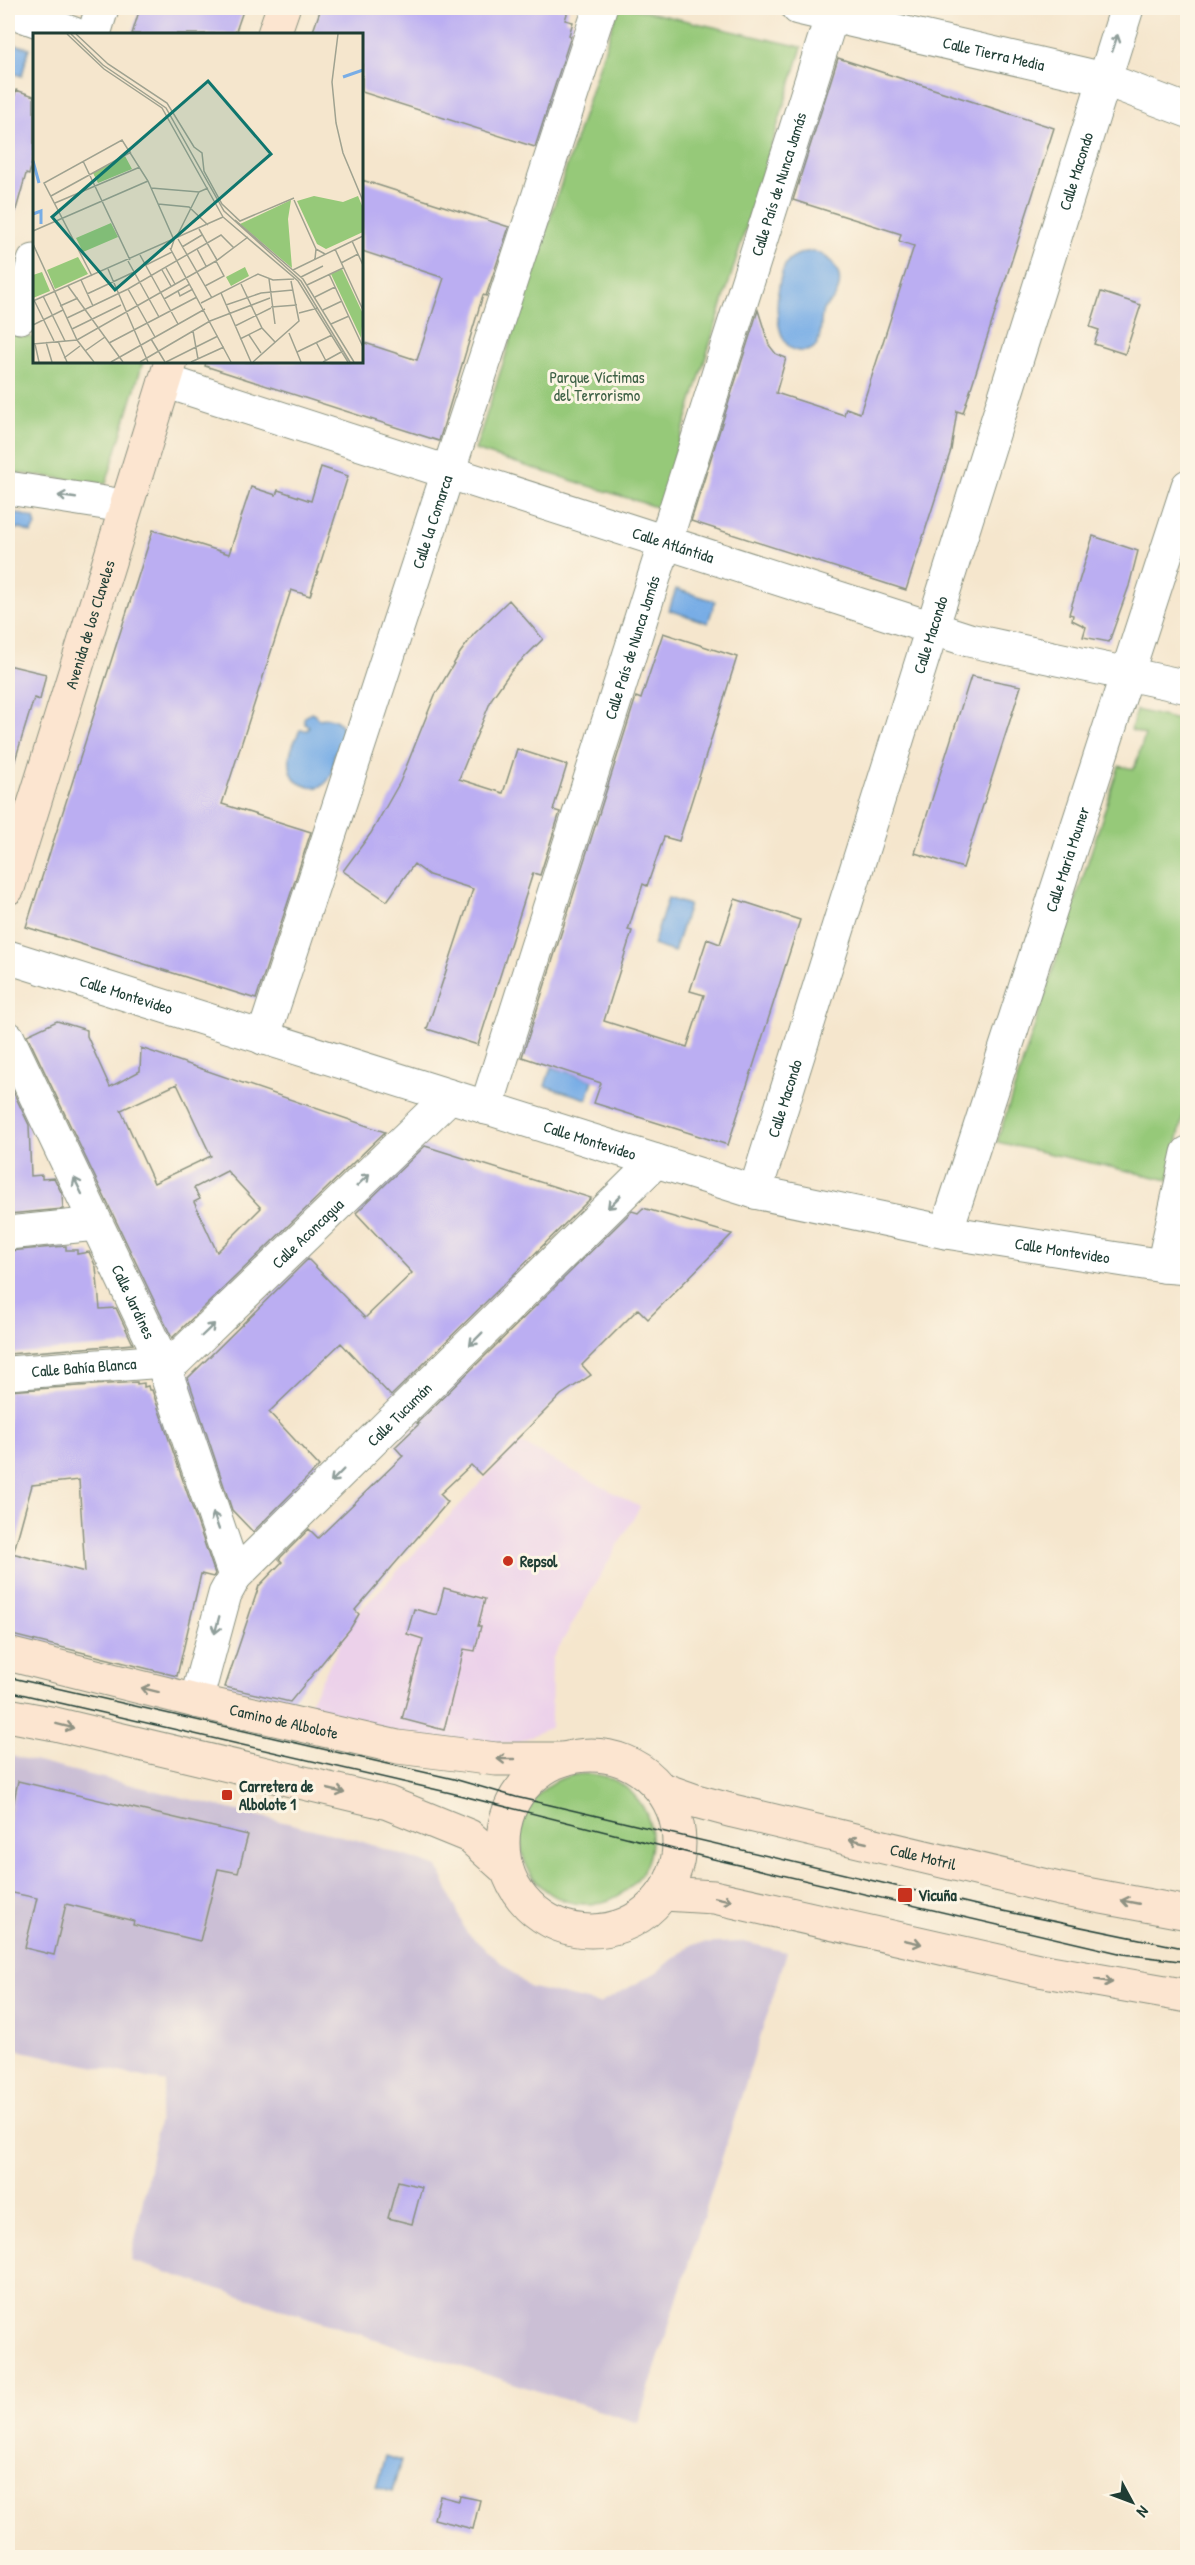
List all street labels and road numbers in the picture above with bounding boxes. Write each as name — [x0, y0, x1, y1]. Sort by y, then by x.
street label: Calle Tierra Media — [941, 31, 1047, 76]
street label: Calle País de Nunca Jamás — [745, 110, 812, 259]
street label: Calle Macondo — [1053, 129, 1098, 213]
street label: Calle la Comarca — [406, 472, 457, 572]
street label: Calle Atlántida — [630, 521, 717, 568]
street label: Avenida de los Claveles — [59, 557, 120, 691]
street label: Calle País de Nunca Jamás — [599, 573, 665, 722]
street label: Calle Macondo — [907, 593, 953, 677]
street label: Calle Maria Mouner — [1040, 804, 1094, 915]
street label: Calle Montevideo — [77, 969, 176, 1019]
street label: Calle Macondo — [762, 1056, 807, 1140]
street label: Calle Montevideo — [541, 1115, 640, 1165]
street label: Calle Aconcagua — [267, 1194, 348, 1273]
street label: Calle Montevideo — [1013, 1232, 1112, 1269]
street label: Calle Jardines — [107, 1261, 161, 1342]
street label: Calle Bahía Blanca — [31, 1352, 137, 1382]
street label: Calle Tucumán — [362, 1377, 436, 1451]
street label: Camino de Albolote — [227, 1698, 341, 1744]
street label: Calle Motril — [888, 1838, 959, 1875]

